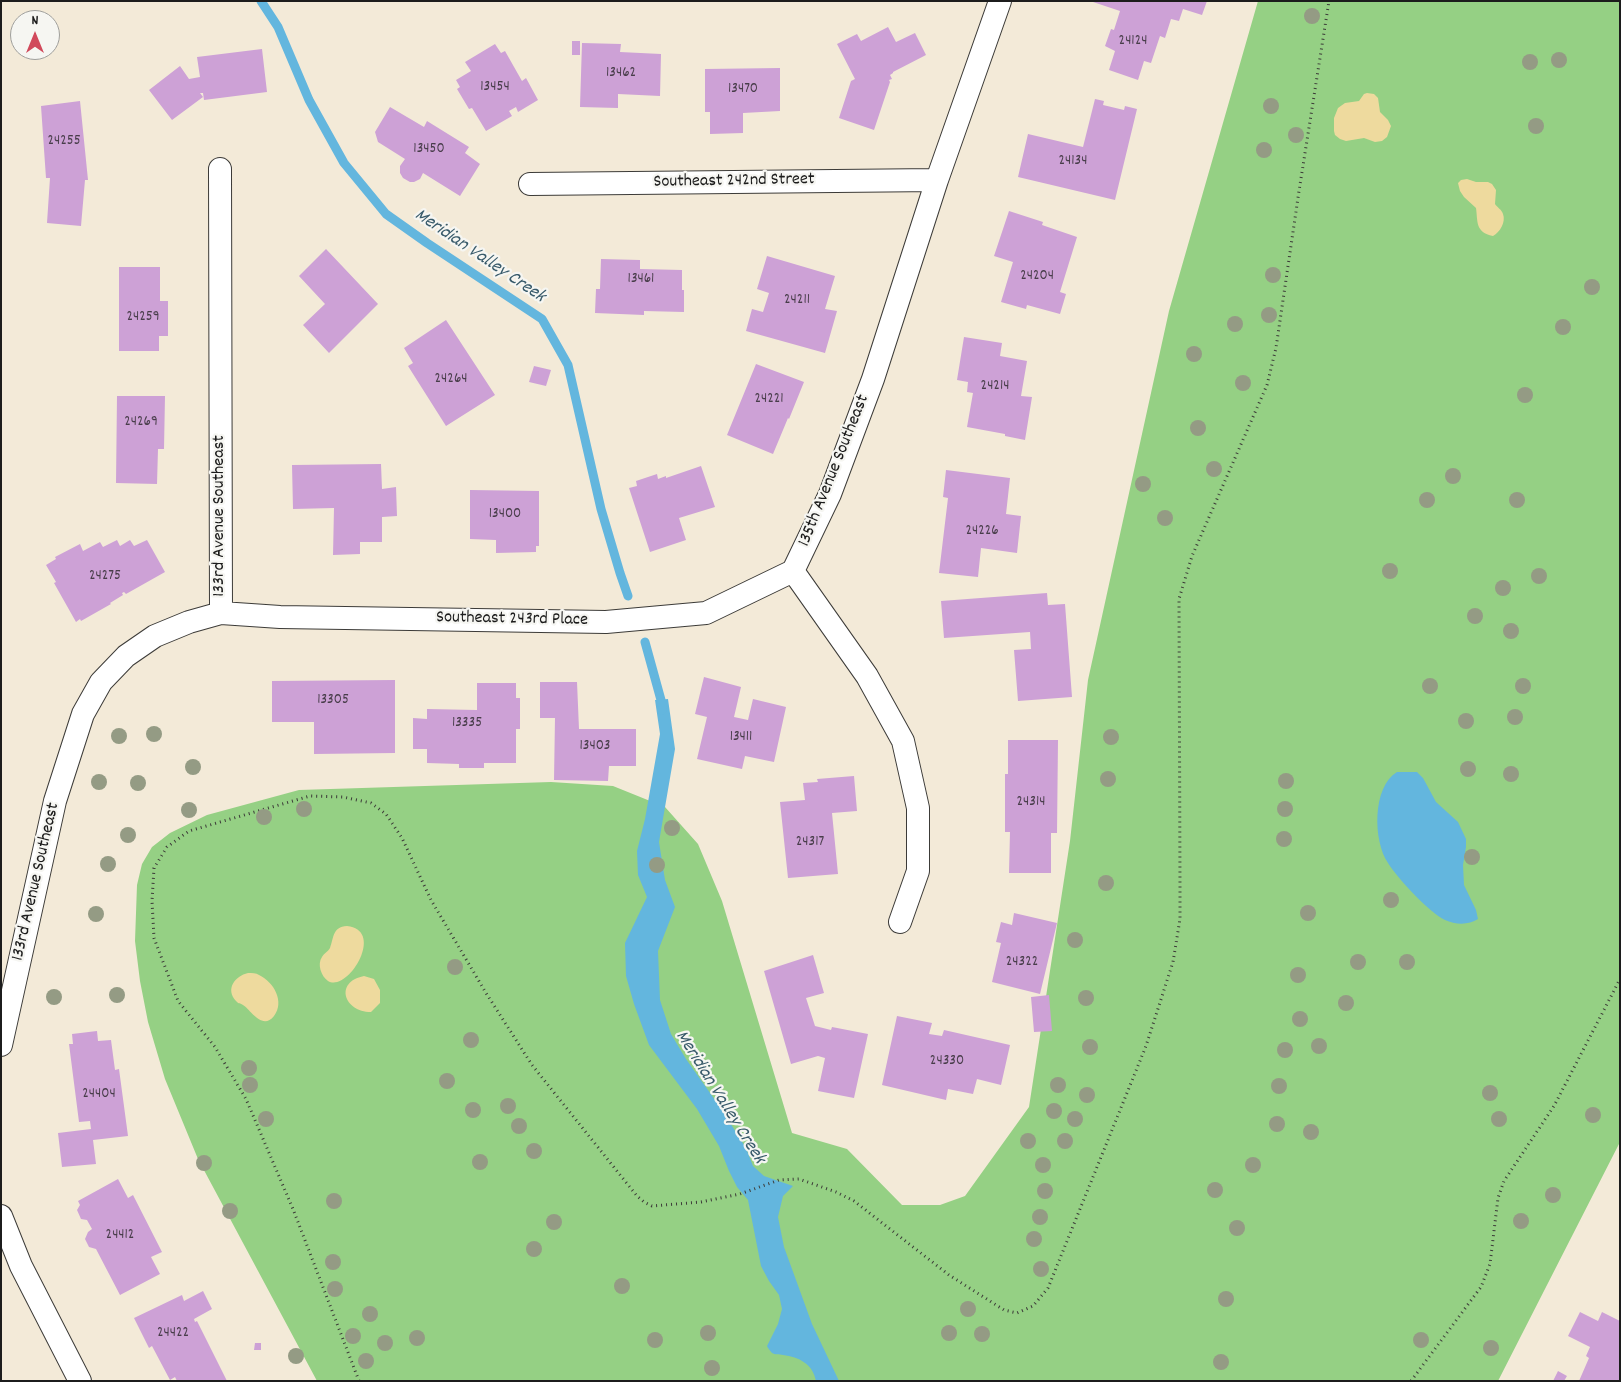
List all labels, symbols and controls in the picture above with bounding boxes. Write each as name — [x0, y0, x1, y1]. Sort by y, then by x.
north arrow — [10, 10, 60, 60]
text: N — [32, 11, 38, 31]
house number: 24124 — [1119, 33, 1147, 51]
house number: 13462 — [606, 65, 636, 83]
house number: 13454 — [480, 79, 510, 97]
house number: 13470 — [728, 81, 758, 99]
house number: 24255 — [47, 133, 81, 151]
house number: 13450 — [413, 141, 445, 159]
house number: 24134 — [1059, 153, 1087, 171]
street label: Southeast 242nd Street — [653, 170, 815, 194]
water label: Meridian Valley Creek — [409, 205, 549, 309]
house number: 24204 — [1020, 268, 1054, 286]
house number: 13461 — [628, 271, 654, 289]
house number: 24211 — [784, 292, 810, 310]
house number: 24259 — [126, 309, 160, 327]
house number: 24264 — [435, 371, 467, 389]
house number: 24214 — [981, 378, 1009, 396]
house number: 24221 — [754, 391, 784, 409]
street label: 135th Avenue Southeast — [795, 392, 875, 550]
house number: 24269 — [124, 414, 158, 432]
street label: 133rd Avenue Southeast — [210, 435, 232, 597]
house number: 13400 — [489, 506, 521, 524]
house number: 24226 — [965, 523, 999, 541]
house number: 24275 — [89, 568, 121, 586]
street label: Southeast 243rd Place — [436, 608, 588, 632]
house number: 13305 — [317, 692, 349, 710]
house number: 13335 — [452, 715, 482, 733]
house number: 13411 — [730, 729, 752, 747]
house number: 13403 — [579, 738, 611, 756]
house number: 24314 — [1017, 794, 1045, 812]
street label: 133rd Avenue Southeast — [8, 801, 66, 963]
house number: 24317 — [796, 834, 824, 852]
house number: 24322 — [1006, 954, 1038, 972]
water label: Meridian Valley Creek — [669, 1027, 769, 1169]
house number: 24330 — [930, 1053, 964, 1071]
house number: 24404 — [82, 1086, 116, 1104]
house number: 24412 — [106, 1227, 134, 1245]
house number: 24422 — [157, 1325, 189, 1343]

